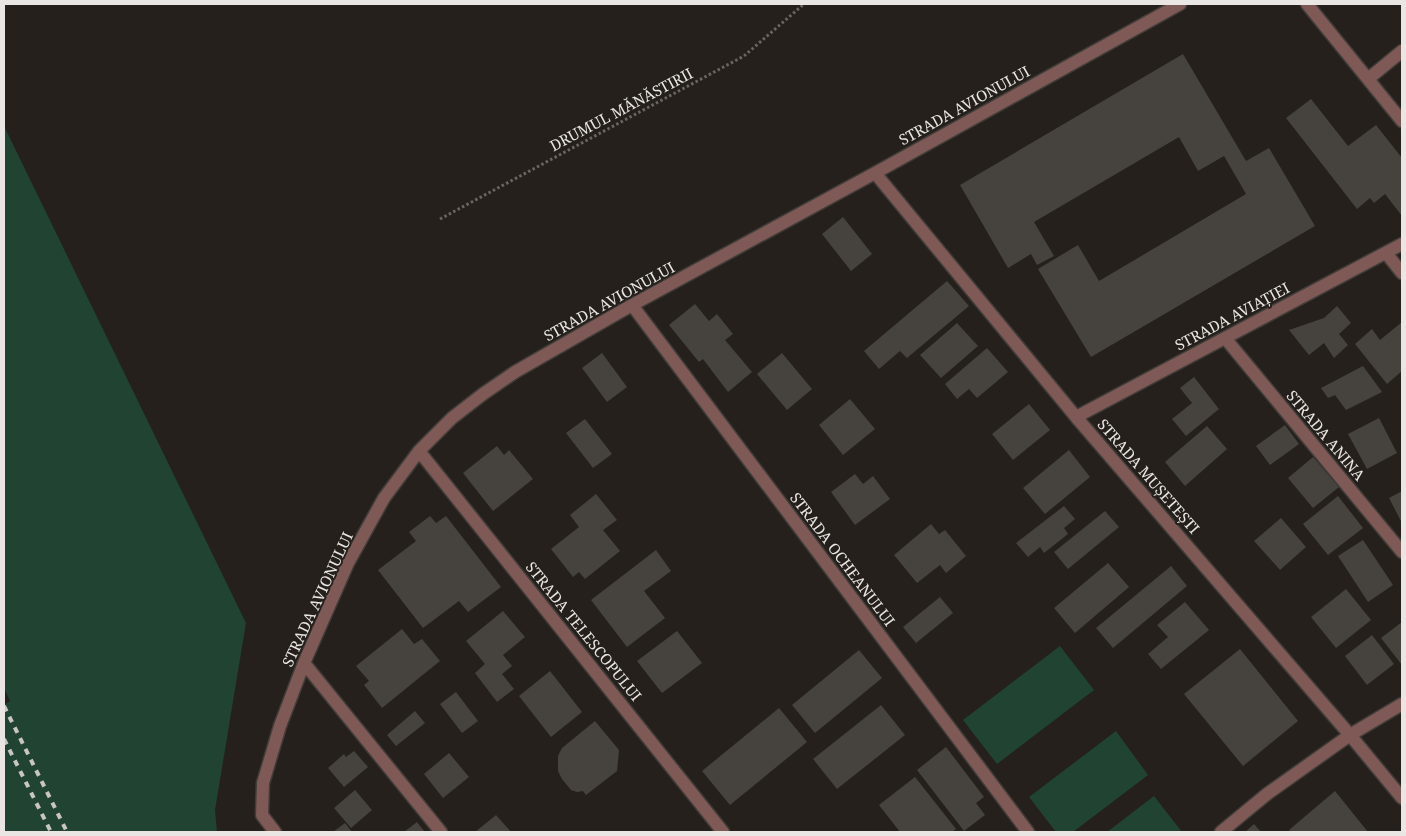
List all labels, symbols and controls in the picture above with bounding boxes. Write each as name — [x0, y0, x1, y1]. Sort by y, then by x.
street label: STRADA AVIONULUI — [895, 61, 1033, 149]
street label: DRUMUL MĂNĂSTIRII — [546, 63, 696, 155]
street label: STRADA AVIONULUI — [540, 257, 678, 345]
street label: STRADA AVIAȚIEI — [1171, 277, 1293, 355]
street label: STRADA ANINA — [1282, 386, 1370, 485]
street label: STRADA MUȘETEȘTI — [1094, 414, 1204, 538]
street label: STRADA OCHEANULUI — [786, 488, 900, 630]
street label: STRADA AVIONULUI — [277, 528, 357, 670]
street label: STRADA TELESCOPULUI — [522, 557, 646, 705]

